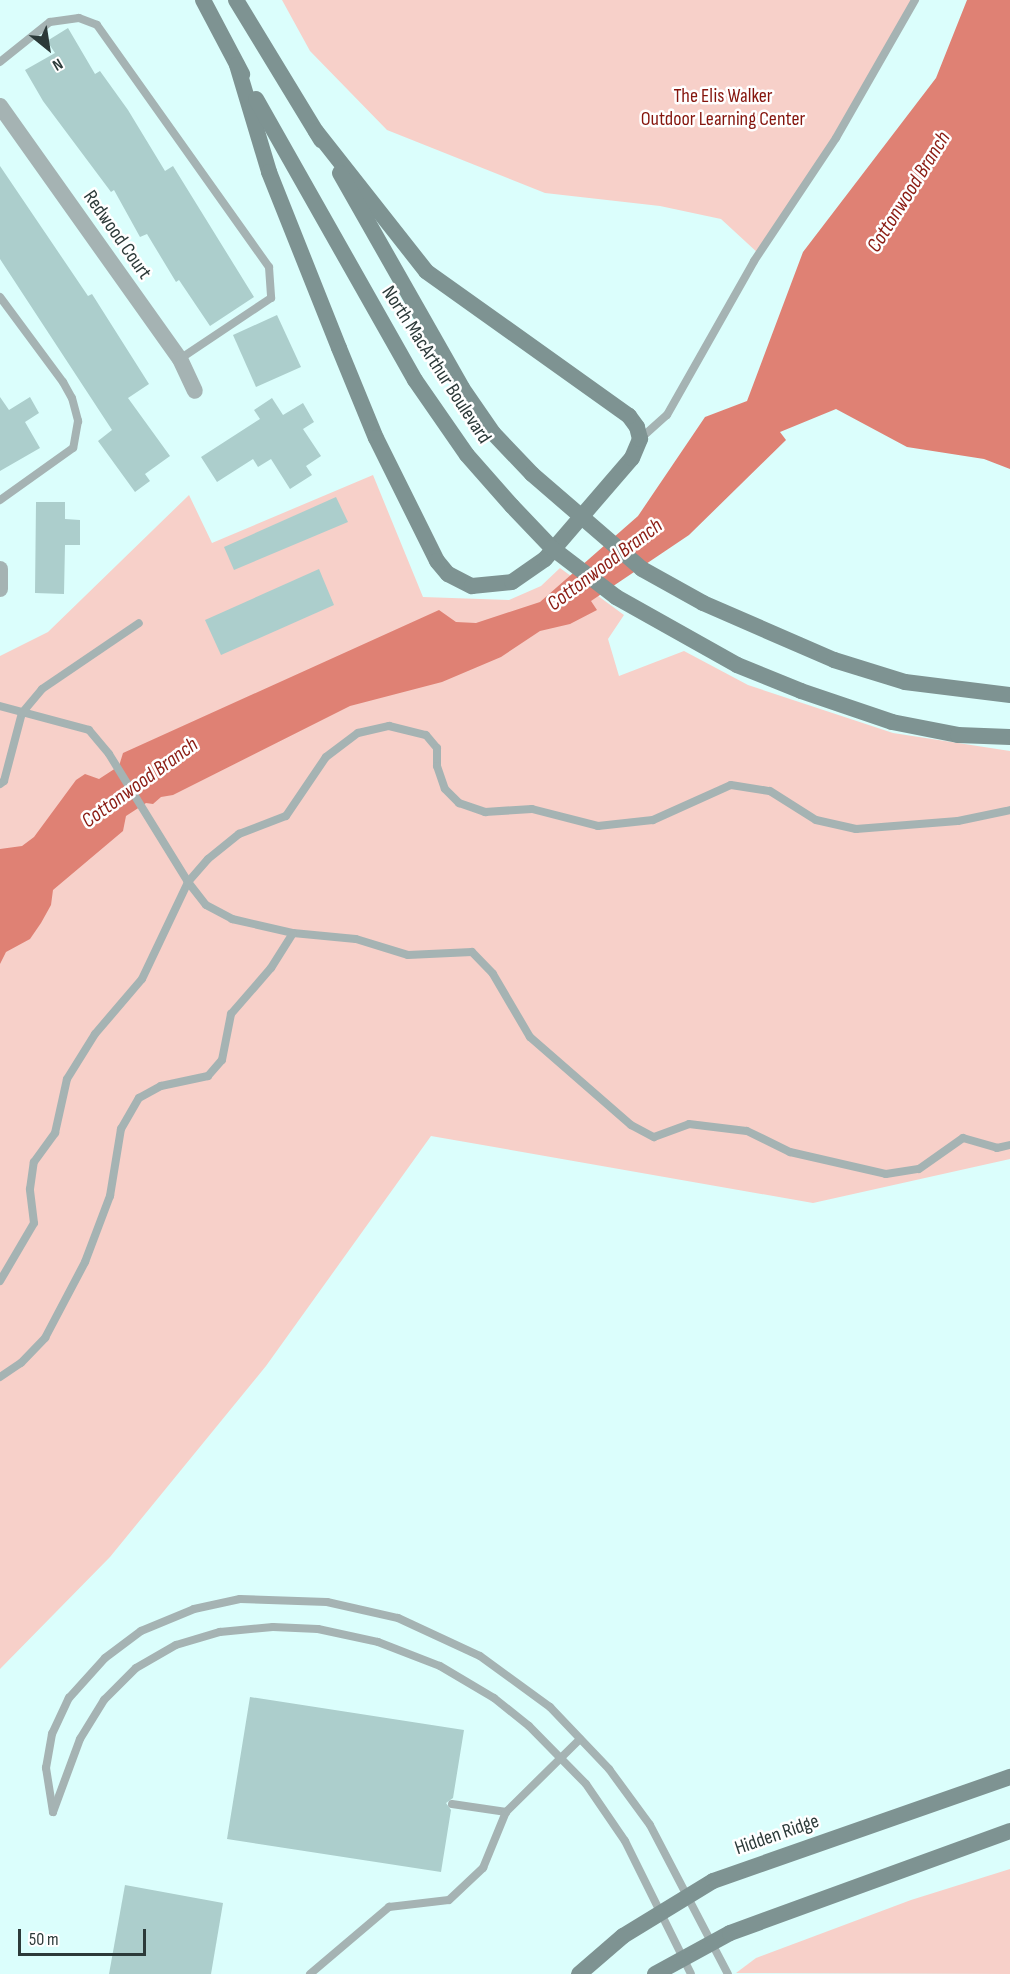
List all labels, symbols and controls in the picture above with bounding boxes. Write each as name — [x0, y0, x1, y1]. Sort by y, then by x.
north arrow — [18, 18, 78, 78]
text: N — [49, 54, 66, 74]
park label: The Elis Walker Outdoor Learning Center — [641, 85, 805, 132]
water label: Cottonwood Branch — [862, 127, 956, 257]
street label: Redwood Court — [78, 186, 156, 284]
street label: North MacArthur Boulevard — [376, 282, 496, 448]
water label: Cottonwood Branch — [542, 514, 668, 616]
water label: Cottonwood Branch — [77, 732, 203, 834]
street label: Hidden Ridge — [732, 1809, 822, 1861]
scale bar — [21, 1917, 148, 1955]
text: 50 m — [29, 1929, 59, 1950]

